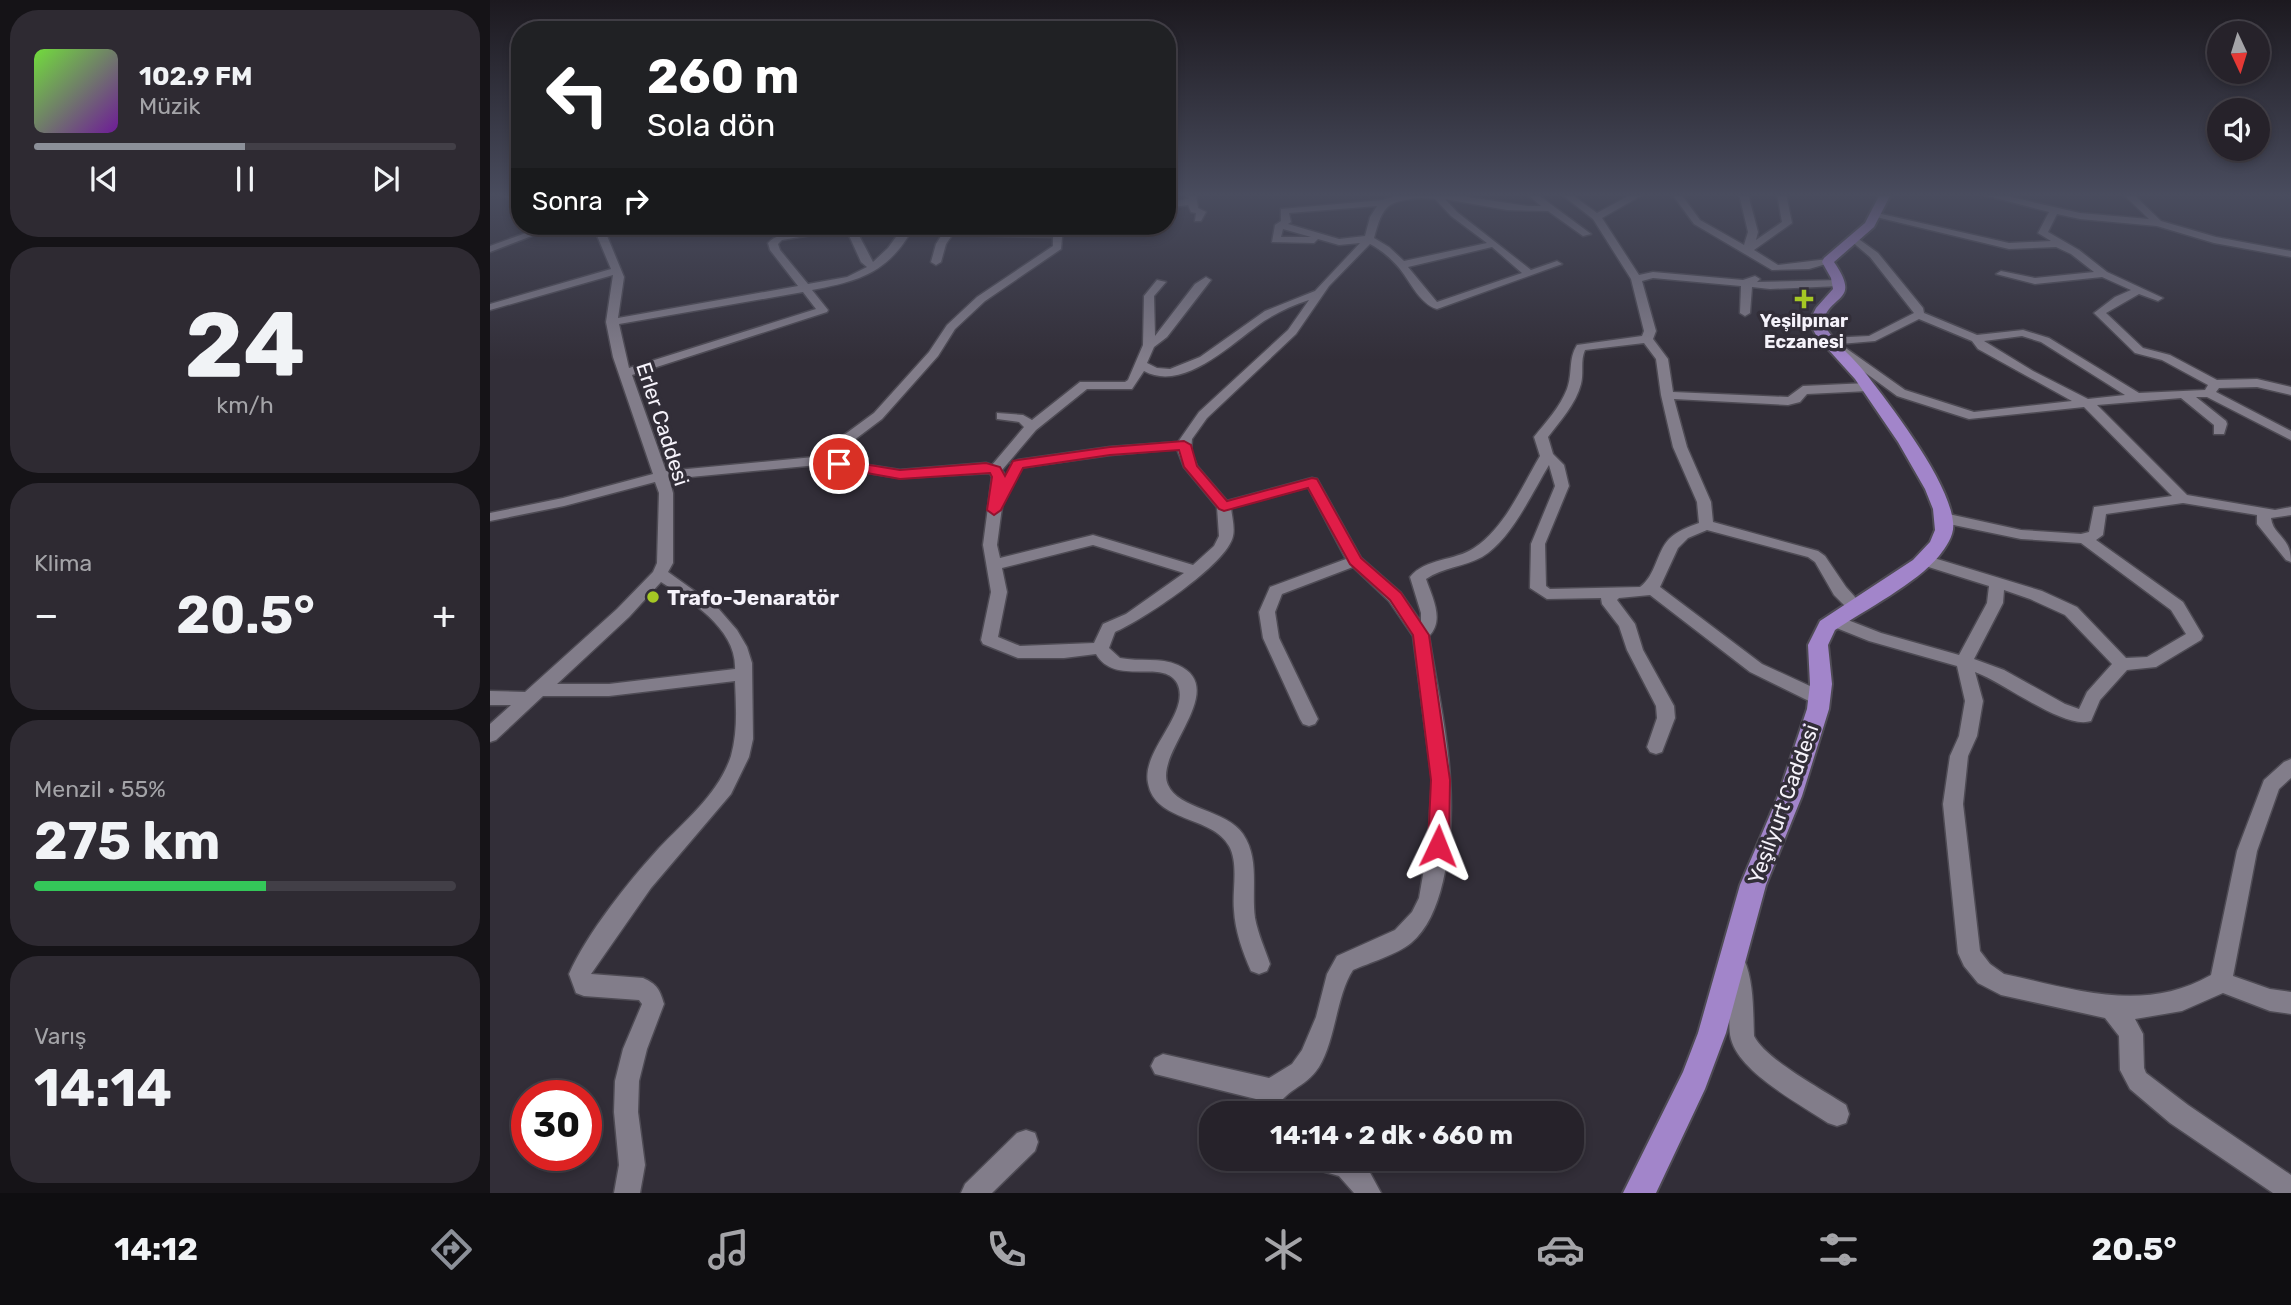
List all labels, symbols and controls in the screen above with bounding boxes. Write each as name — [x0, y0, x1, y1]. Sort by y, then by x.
north arrow — [2207, 21, 2270, 84]
map controls — [2207, 21, 2270, 161]
text: 260 m — [647, 47, 799, 105]
icon: left — [532, 49, 623, 140]
text: 102.9 FM — [139, 61, 253, 92]
text: Müzik — [139, 92, 200, 120]
button: sound — [2207, 98, 2270, 161]
text: Sola dön — [647, 106, 775, 144]
icon: previous — [85, 160, 123, 198]
icon: pause — [226, 160, 264, 198]
icon: next — [367, 160, 405, 198]
icon: right — [617, 182, 655, 220]
text: Sonra — [532, 186, 603, 217]
text: 24 — [185, 291, 305, 399]
marker: Yeşilpınar Eczanesi — [1796, 291, 1812, 307]
place label: Yeşilpınar Eczanesi — [1760, 310, 1848, 353]
street label: Erler Caddesi — [631, 359, 695, 489]
text: km/h — [216, 391, 274, 419]
pin — [809, 434, 869, 494]
icon: arrive — [820, 445, 858, 483]
text: Klima — [34, 549, 92, 577]
text: 20.5° — [176, 584, 315, 646]
place label: Trafo-Jenaratör — [667, 585, 839, 610]
marker: Trafo-Jenaratör — [645, 589, 661, 605]
text: − — [34, 592, 59, 638]
text: + — [432, 592, 456, 638]
street label: Yeşilyurt Caddesi — [1742, 721, 1824, 887]
text: Menzil · 55% — [34, 775, 166, 803]
position arrow — [1401, 809, 1475, 883]
text: 275 km — [34, 810, 220, 872]
text: Varış — [34, 1022, 87, 1050]
text: 14:14 — [34, 1057, 172, 1119]
speed limit sign: 30 — [511, 1080, 602, 1171]
text: 14:14 · 2 dk · 660 m — [1270, 1120, 1513, 1151]
icon: directions — [427, 1225, 476, 1274]
icon: music — [704, 1225, 753, 1274]
icon: phone — [982, 1225, 1031, 1274]
icon: climate — [1259, 1225, 1308, 1274]
icon: car — [1536, 1225, 1585, 1274]
icon: filters — [1814, 1225, 1863, 1274]
text: 14:12 — [114, 1230, 198, 1268]
text: 20.5° — [2091, 1230, 2177, 1268]

